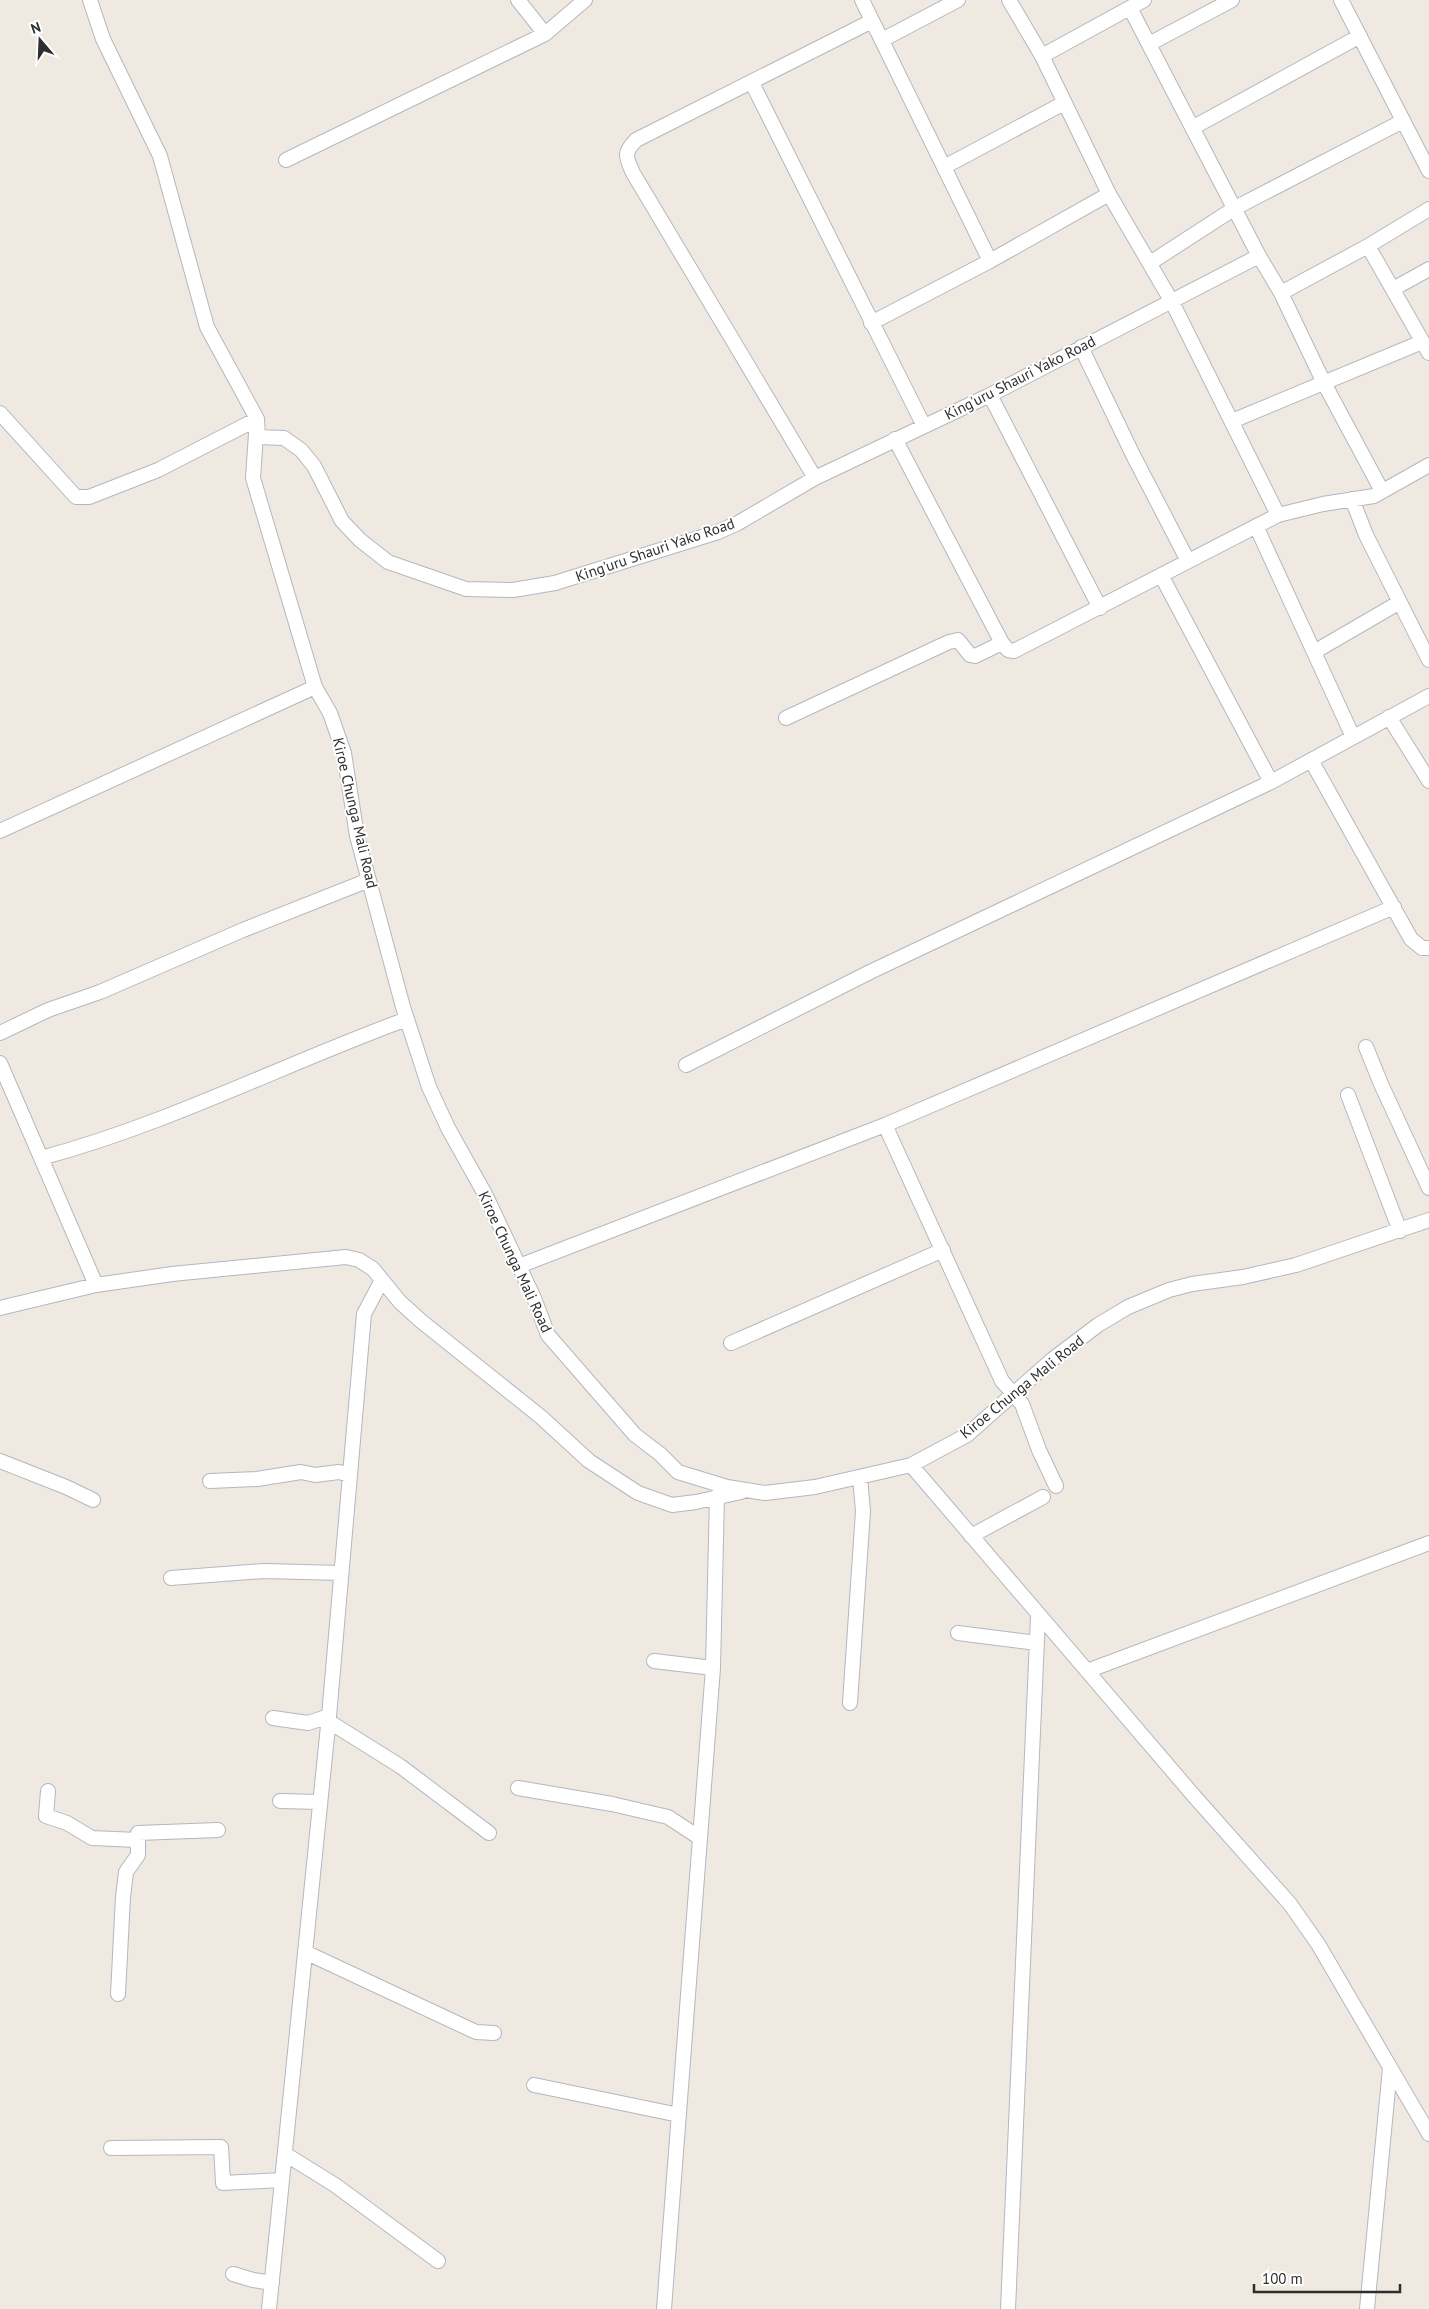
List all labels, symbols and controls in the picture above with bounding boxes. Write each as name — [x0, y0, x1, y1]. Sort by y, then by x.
north arrow — [15, 15, 65, 65]
text: N — [28, 18, 43, 38]
street label: King'uru Shauri Yako Road — [941, 331, 1098, 424]
street label: King'uru Shauri Yako Road — [573, 513, 737, 586]
street label: Kiroe Chunga Mali Road — [329, 736, 382, 890]
street label: Kiroe Chunga Mali Road — [474, 1188, 557, 1336]
street label: Kiroe Chunga Mali Road — [956, 1331, 1087, 1442]
scale bar — [1254, 2262, 1400, 2294]
text: 100 m — [1262, 2269, 1303, 2288]

